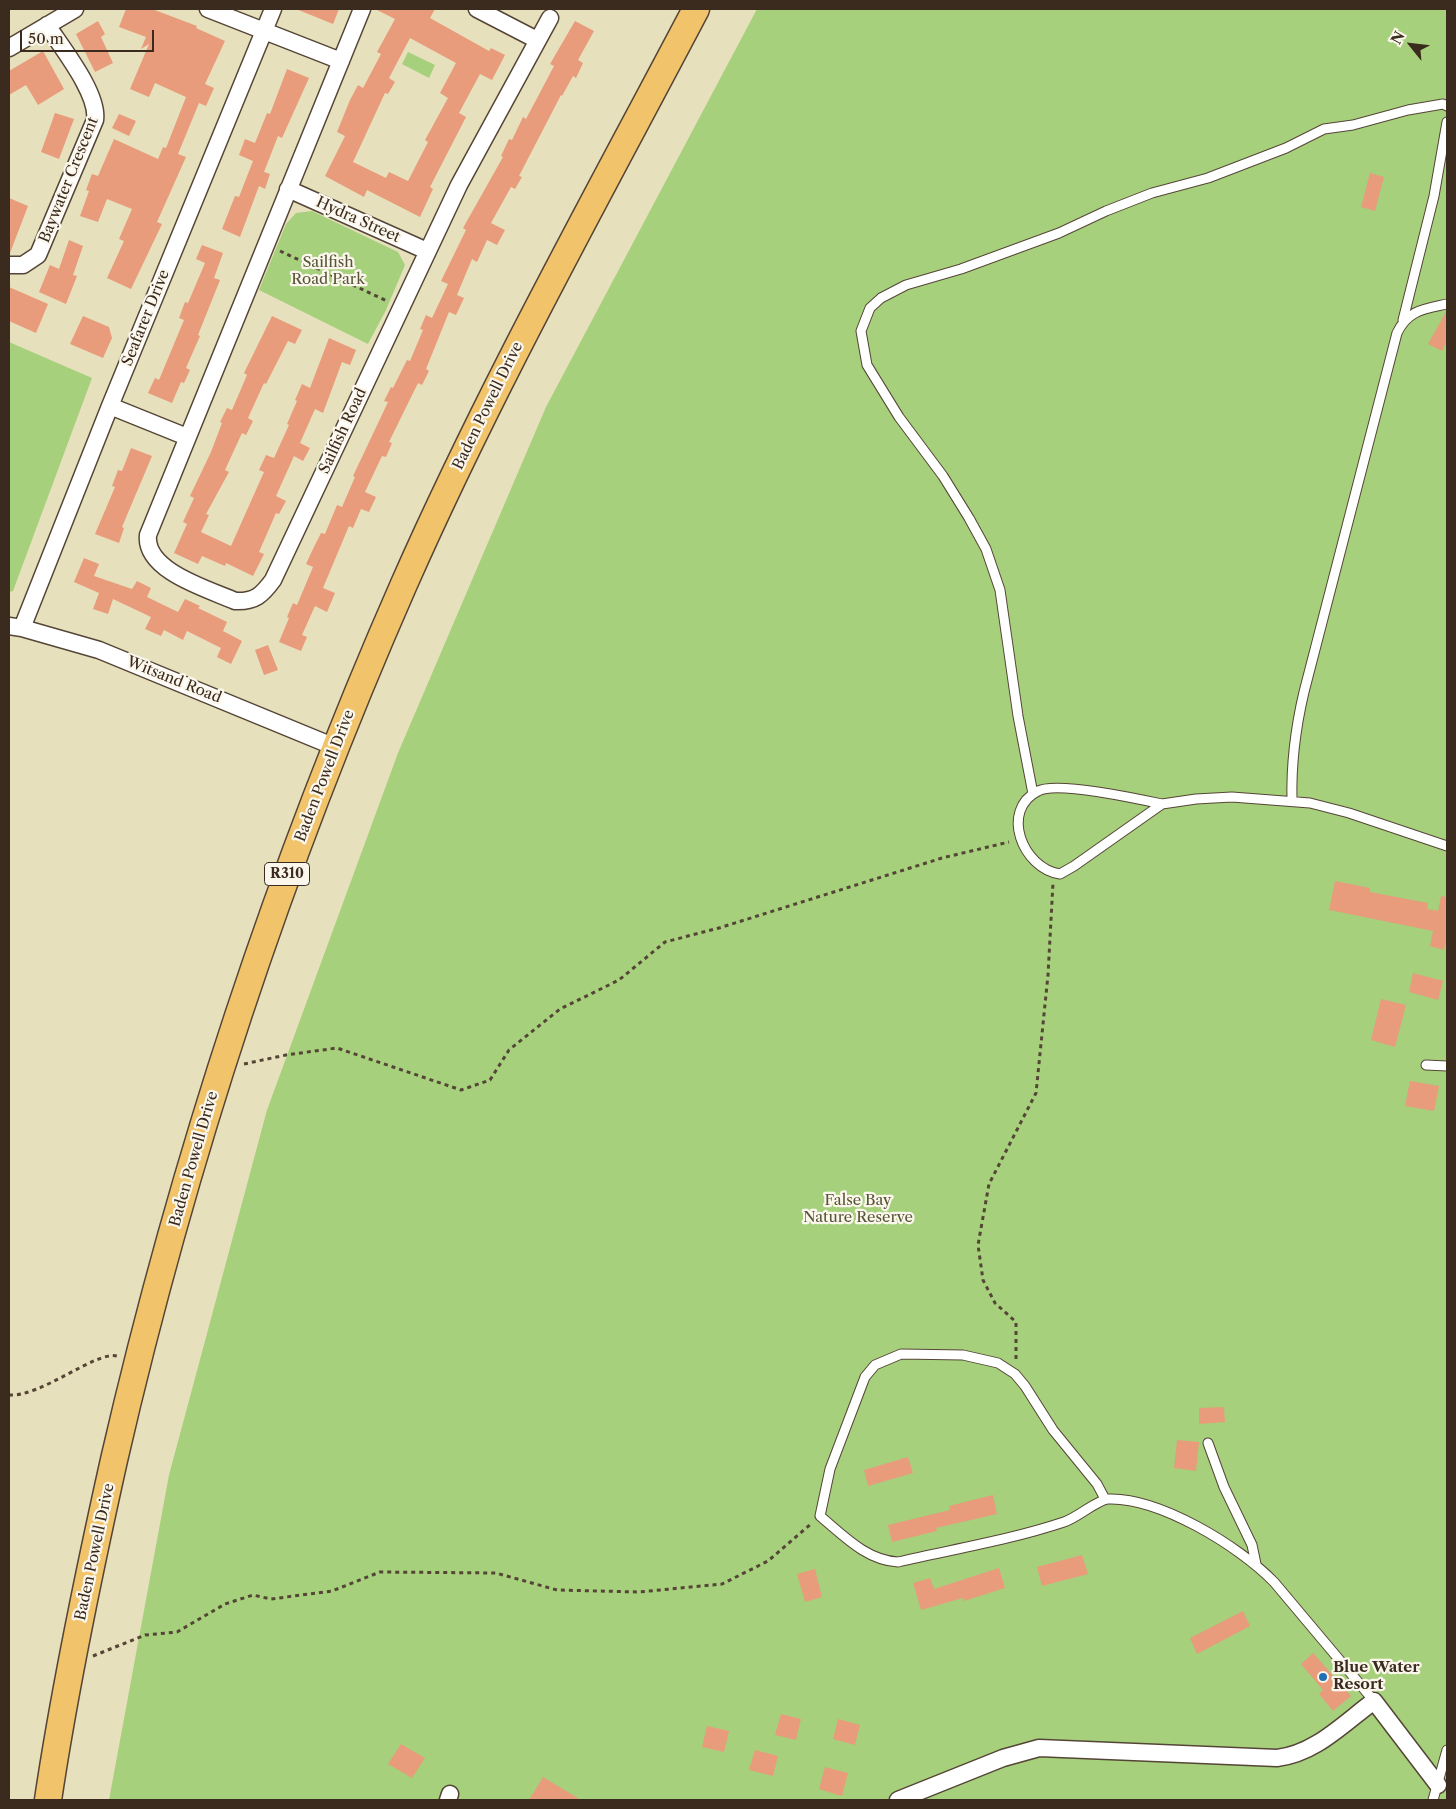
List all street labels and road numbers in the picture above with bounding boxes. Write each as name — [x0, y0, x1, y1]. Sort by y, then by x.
street label: Baywater Crescent — [36, 115, 102, 245]
street label: Hydra Street — [313, 193, 403, 247]
street label: Seafarer Drive — [118, 267, 174, 369]
street label: Baden Powell Drive — [449, 339, 527, 473]
street label: Sailfish Road — [315, 385, 371, 477]
street label: Witsand Road — [124, 653, 224, 707]
street label: Baden Powell Drive — [292, 707, 358, 845]
road number: R310 — [264, 862, 310, 886]
street label: Baden Powell Drive — [166, 1089, 222, 1229]
street label: Baden Powell Drive — [72, 1482, 118, 1622]

